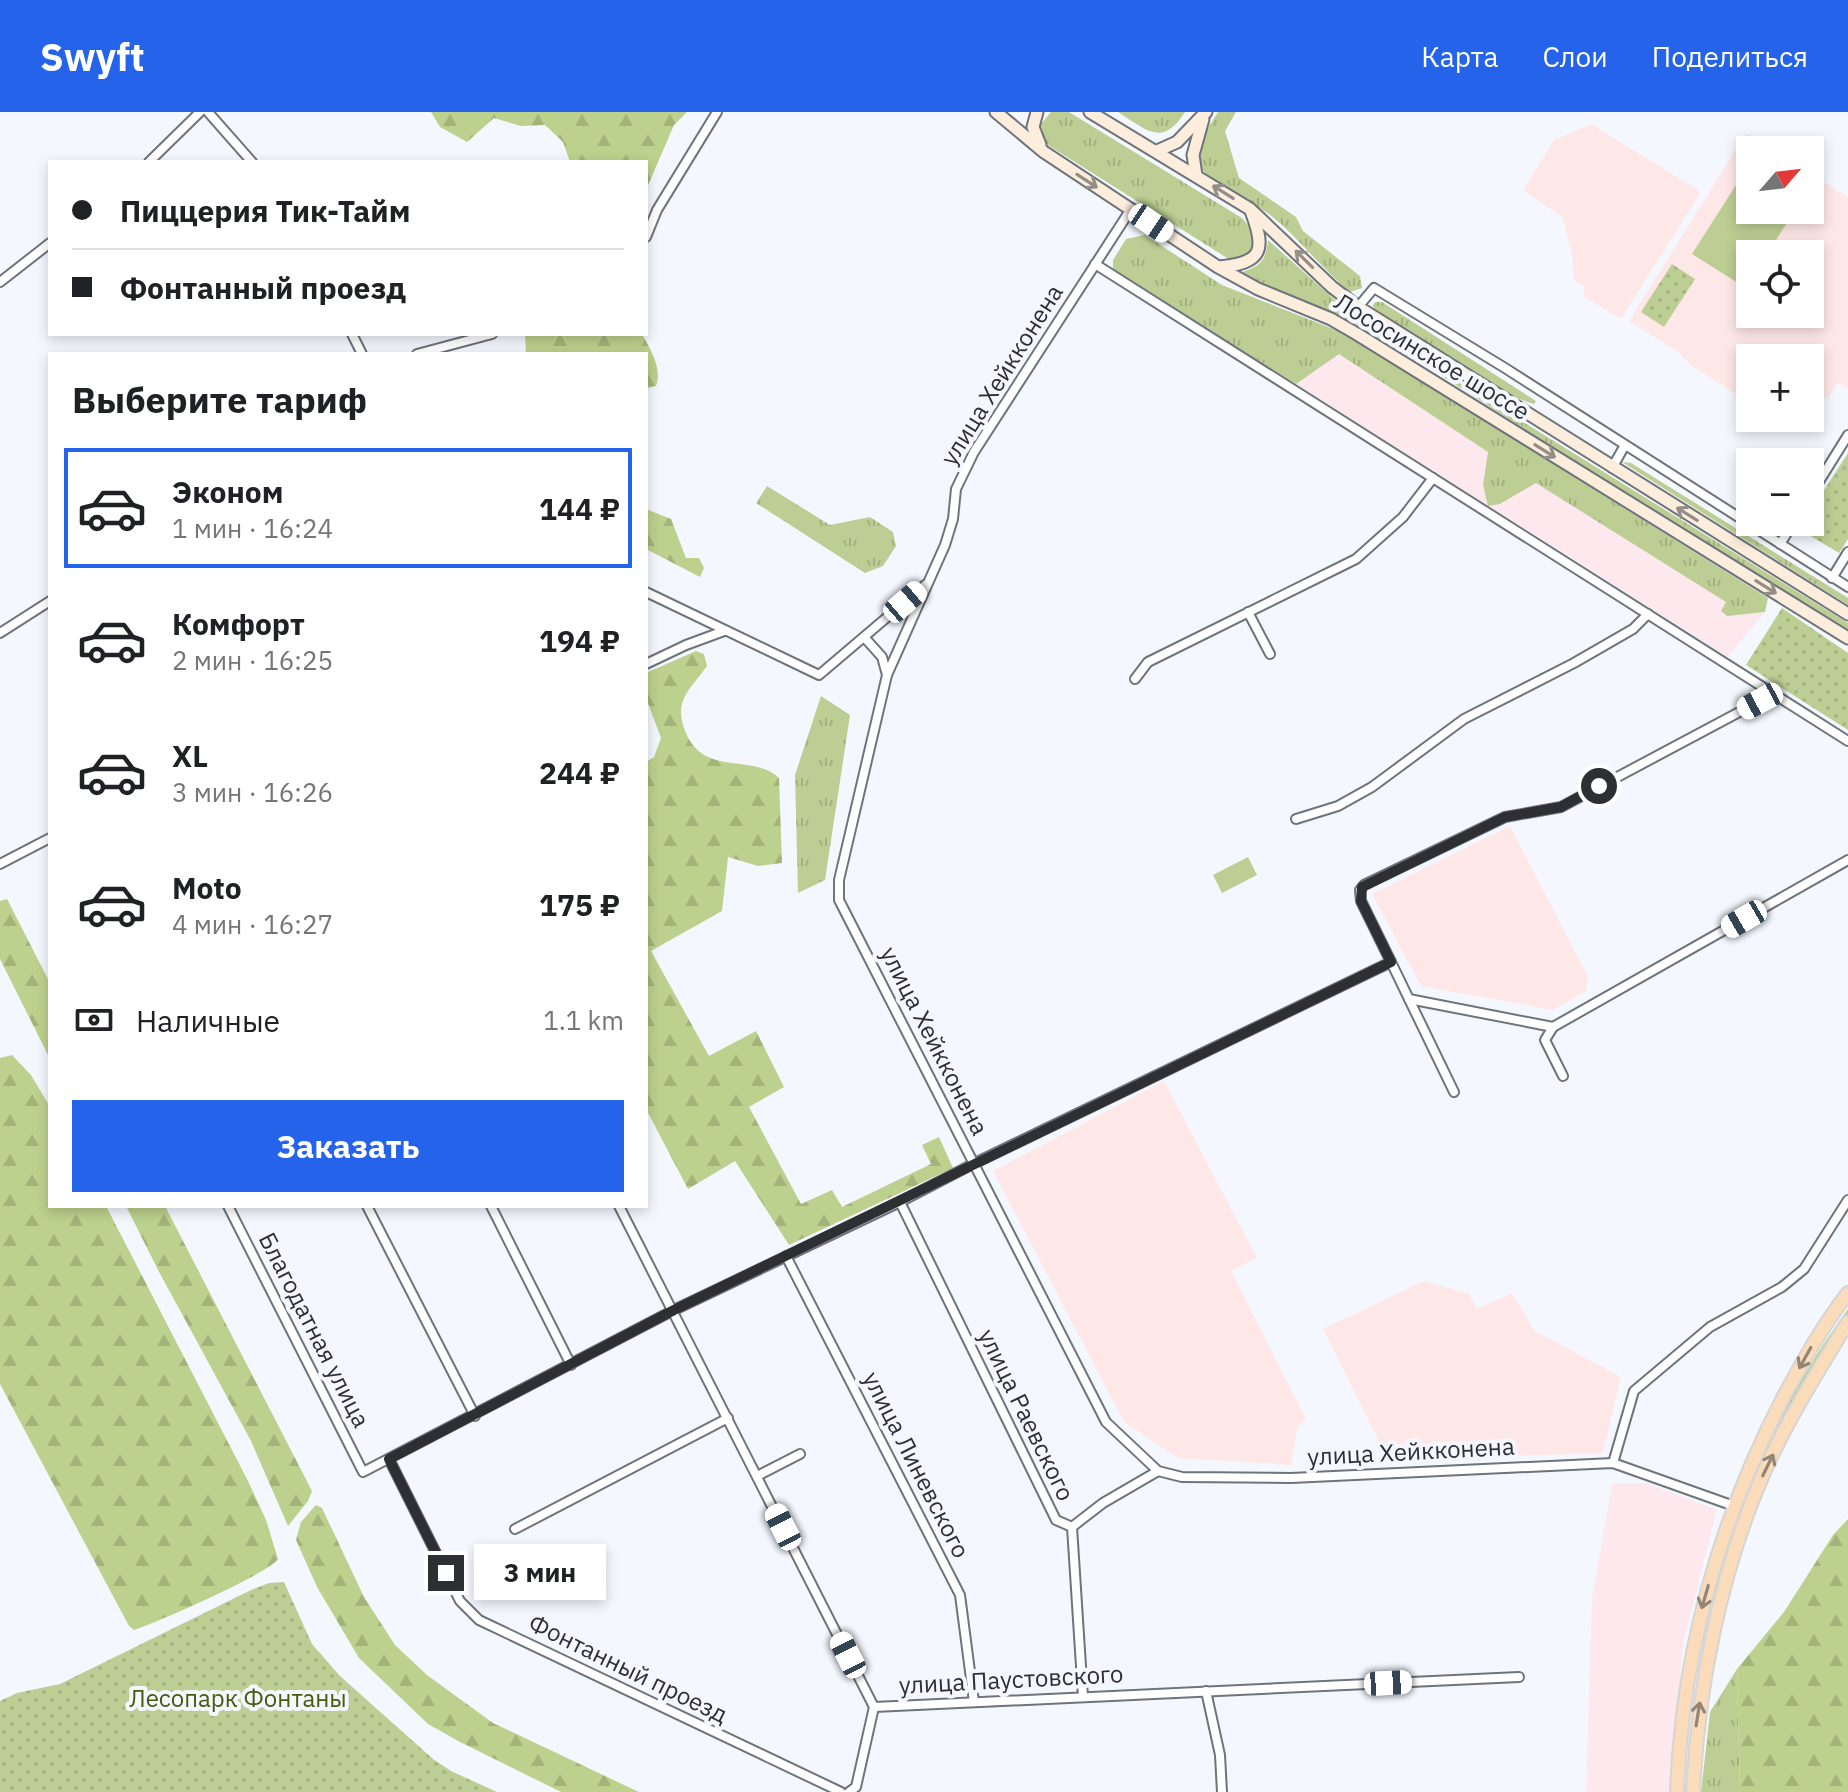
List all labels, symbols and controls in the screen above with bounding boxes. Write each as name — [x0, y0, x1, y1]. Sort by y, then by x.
text: Swyft — [40, 32, 145, 81]
text: Карта — [1421, 38, 1498, 75]
text: Слои — [1542, 38, 1608, 75]
text: Поделиться — [1652, 38, 1808, 75]
north arrow — [1736, 136, 1824, 224]
map controls — [1736, 136, 1824, 536]
one-way arrow — [1076, 173, 1098, 189]
one-way arrow — [1212, 184, 1235, 200]
text: Пиццерия Тик-Тайм — [120, 191, 410, 230]
car — [1124, 200, 1178, 246]
button: locate — [1736, 240, 1824, 328]
one-way arrow — [1295, 250, 1314, 269]
text: Фонтанный проезд — [120, 268, 406, 307]
street label: улица Хейкконена — [933, 278, 1070, 471]
street label: Лососинское шоссе — [1329, 285, 1536, 427]
button: + — [1736, 344, 1824, 432]
text: Выберите тариф — [72, 376, 367, 423]
one-way arrow — [1533, 443, 1556, 459]
button: − — [1736, 448, 1824, 536]
icon: car — [76, 472, 148, 544]
text: Эконом — [172, 472, 283, 511]
text: 144 ₽ — [539, 489, 620, 528]
one-way arrow — [1676, 505, 1699, 521]
text: 1 мин · 16:24 — [172, 511, 333, 545]
car — [879, 577, 931, 627]
one-way arrow — [1754, 579, 1777, 595]
icon: car — [76, 604, 148, 676]
text: Комфорт — [172, 604, 305, 643]
text: 194 ₽ — [539, 621, 620, 660]
text: 2 мин · 16:25 — [172, 643, 333, 677]
car — [1733, 679, 1787, 723]
icon: car — [76, 736, 148, 808]
text: XL — [172, 736, 208, 775]
text: 244 ₽ — [539, 753, 620, 792]
route start — [1581, 768, 1617, 804]
text: 3 мин · 16:26 — [172, 775, 333, 809]
icon: car — [76, 868, 148, 940]
text: Moto — [172, 868, 242, 907]
text: 175 ₽ — [539, 885, 620, 924]
car — [1717, 897, 1771, 941]
text: 4 мин · 16:27 — [172, 907, 333, 941]
street label: улица Хейкконена — [874, 941, 996, 1140]
icon: cash — [72, 998, 116, 1042]
text: Наличные — [136, 1001, 280, 1040]
text: 1.1 km — [543, 1003, 624, 1037]
button: Заказать — [72, 1100, 624, 1192]
street label: Благодатная улица — [252, 1227, 378, 1433]
street label: улица Раевского — [971, 1323, 1082, 1506]
one-way arrow — [1797, 1346, 1813, 1369]
street label: улица Линевского — [856, 1366, 978, 1563]
street label: улица Хейкконена — [1307, 1430, 1516, 1472]
one-way arrow — [1761, 1453, 1776, 1477]
car — [761, 1500, 805, 1554]
callout: 3 мин — [474, 1545, 606, 1601]
route end — [428, 1555, 464, 1591]
text: 3 мин — [504, 1555, 576, 1589]
one-way arrow — [1697, 1584, 1712, 1610]
street label: Фонтанный проезд — [524, 1606, 733, 1730]
car — [826, 1628, 870, 1682]
street label: улица Паустовского — [898, 1657, 1124, 1701]
car — [1363, 1670, 1413, 1696]
park label: Лесопарк Фонтаны — [129, 1682, 347, 1714]
one-way arrow — [1691, 1702, 1706, 1727]

